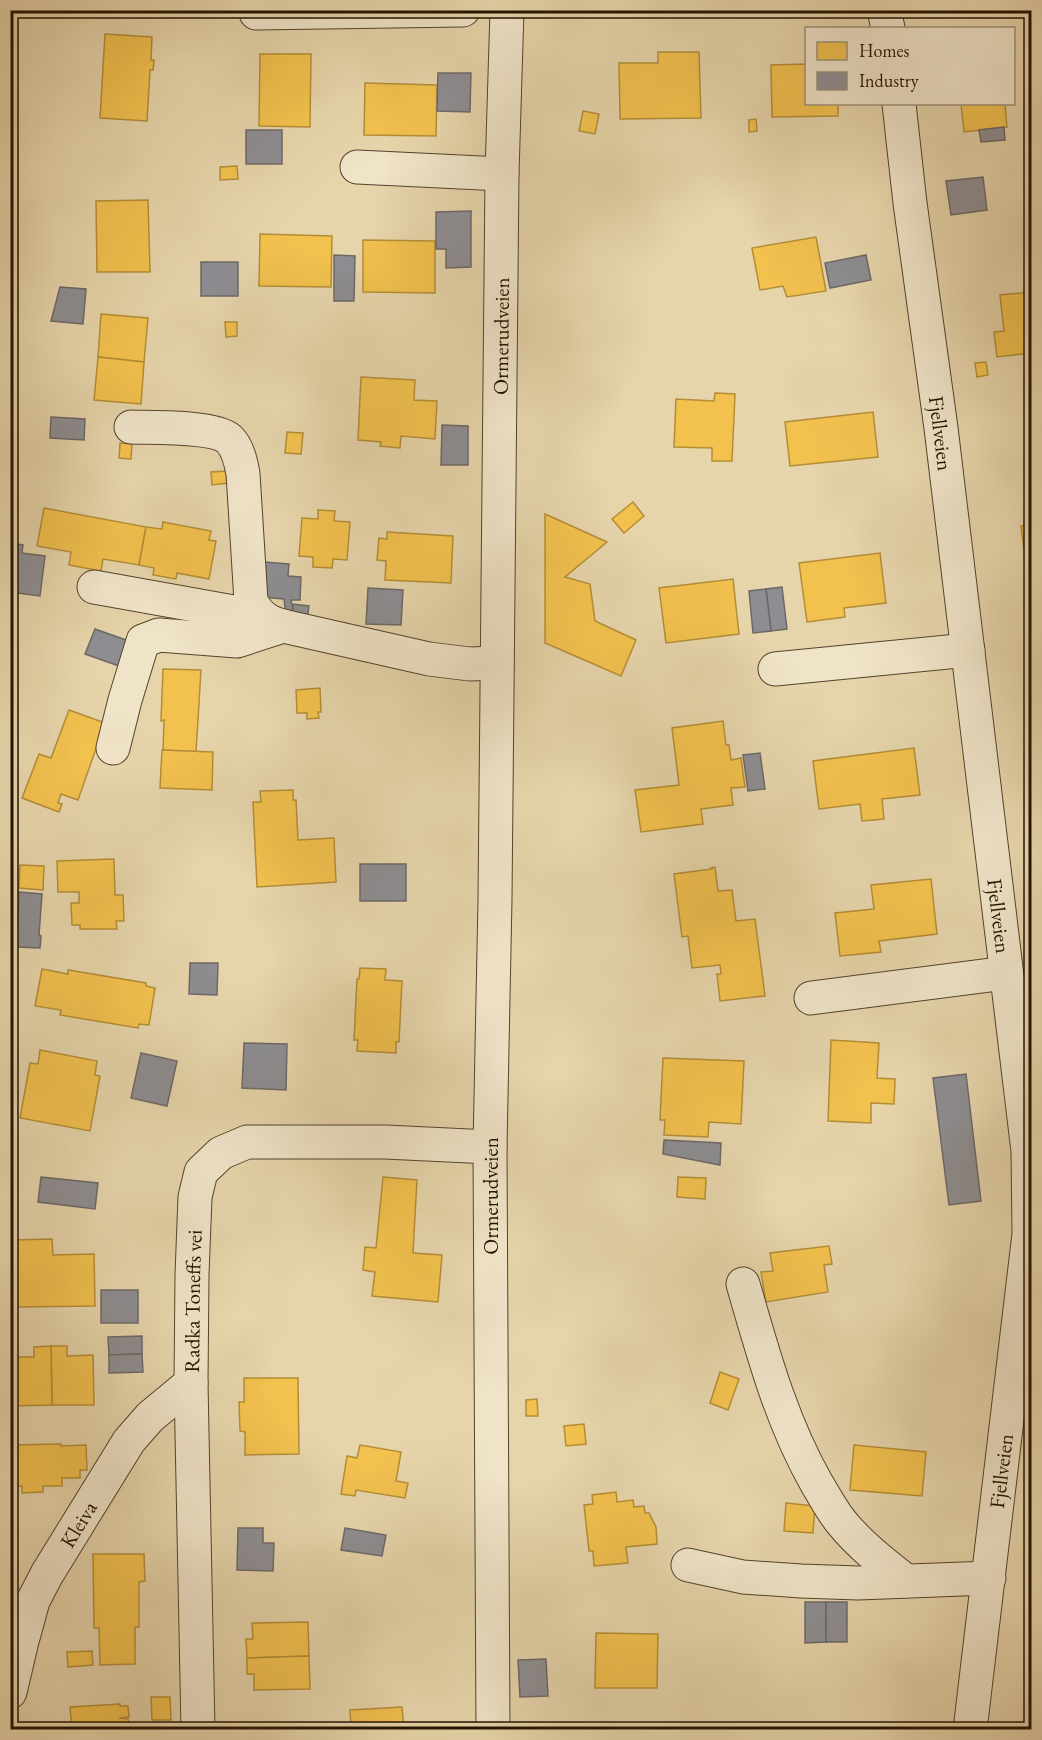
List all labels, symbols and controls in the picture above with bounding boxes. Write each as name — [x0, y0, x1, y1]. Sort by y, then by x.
legend — [805, 27, 1015, 105]
text: Homes — [859, 39, 910, 62]
text: Industry — [859, 69, 919, 92]
street label: Ormerudveien — [486, 277, 515, 395]
street label: Fjellveien — [923, 394, 960, 472]
street label: Fjellveien — [982, 877, 1018, 955]
street label: Ormerudveien — [477, 1137, 504, 1255]
street label: Radka Toneffs vei — [178, 1229, 207, 1373]
street label: Fjellveien — [983, 1432, 1019, 1510]
street label: Kleiva — [53, 1495, 103, 1552]

